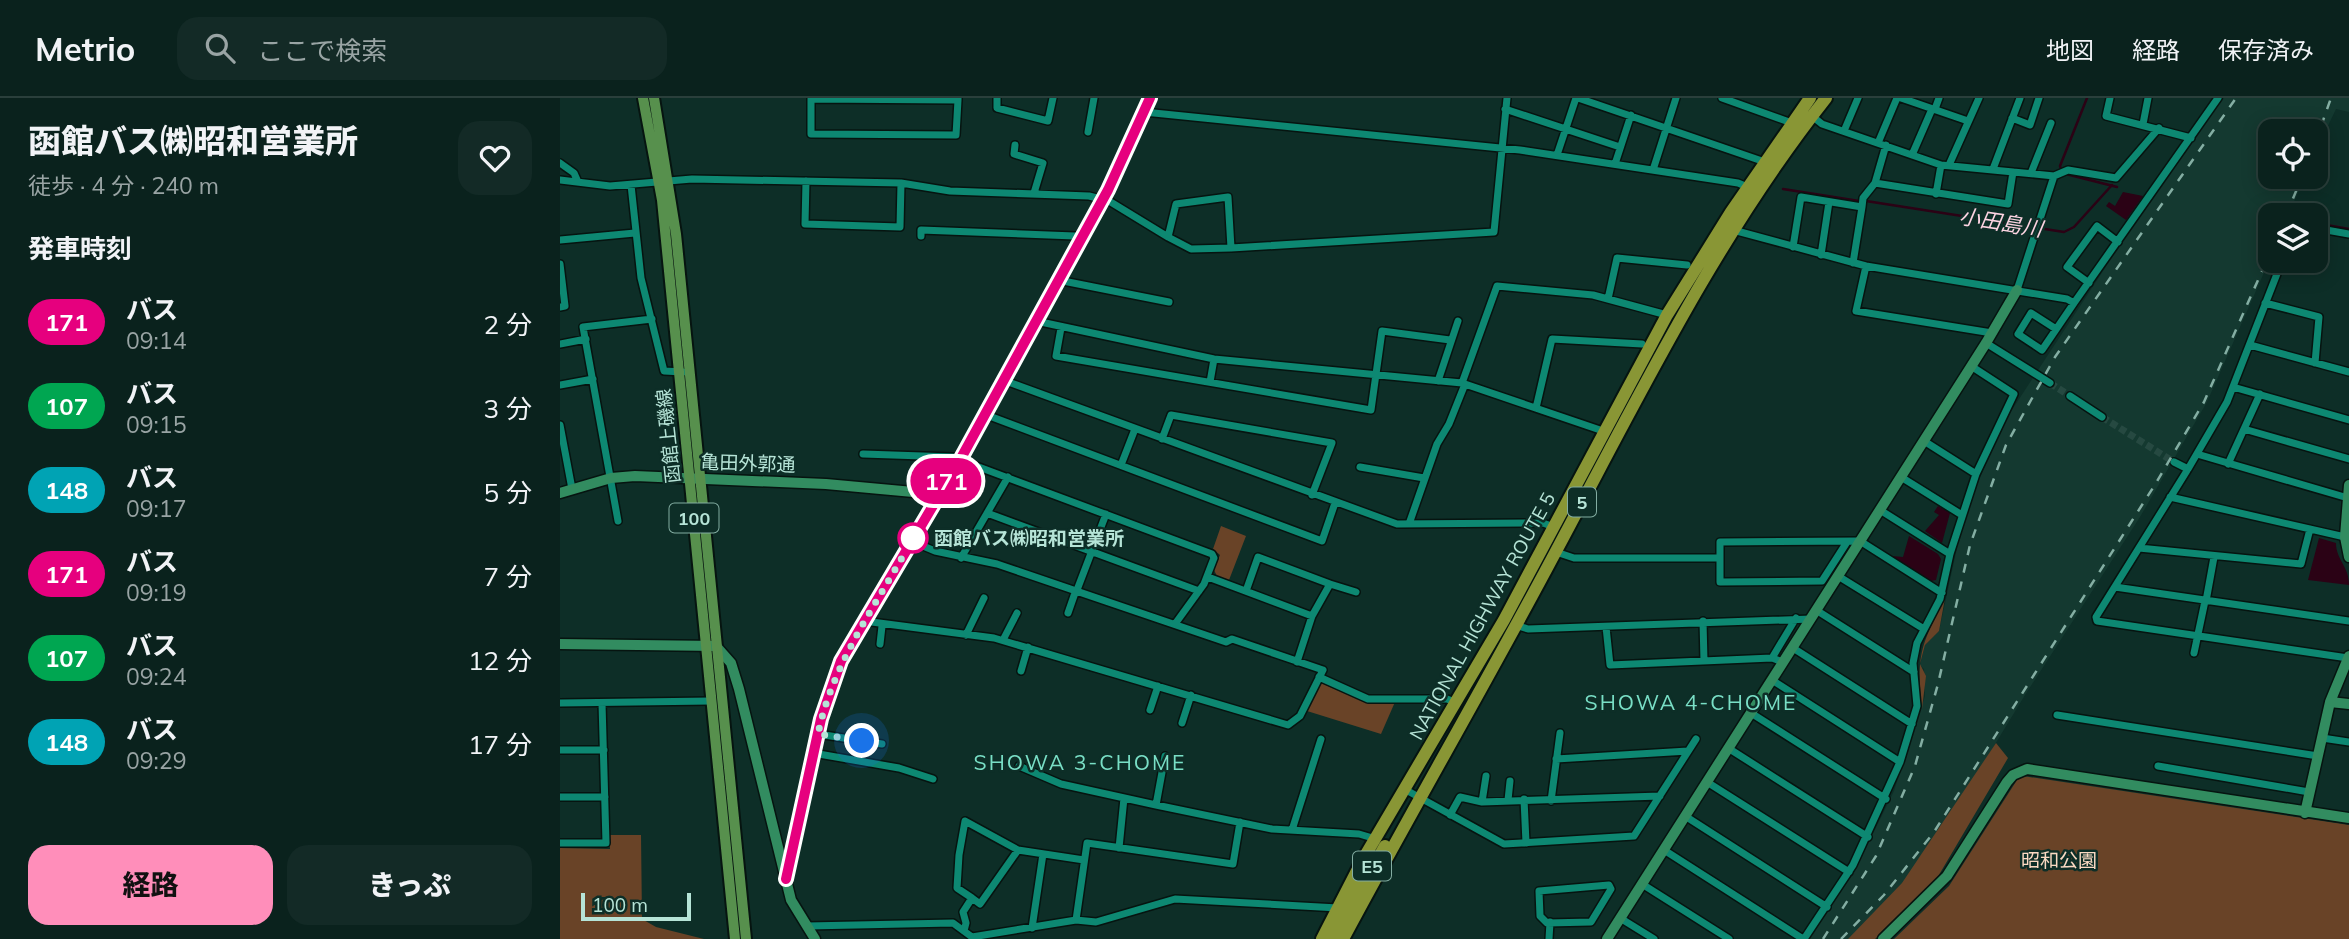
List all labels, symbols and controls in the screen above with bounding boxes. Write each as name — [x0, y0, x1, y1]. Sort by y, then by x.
search box — [177, 17, 667, 80]
text: Metrio — [35, 28, 135, 69]
icon: search — [201, 29, 239, 67]
text: ここで検索 — [257, 34, 387, 67]
text: 地図 — [2046, 35, 2094, 65]
text: 経路 — [2132, 35, 2180, 65]
text: 保存済み — [2218, 35, 2314, 65]
map controls — [2258, 119, 2328, 273]
button: locate — [2258, 119, 2328, 189]
text: 函館バス㈱昭和営業所 — [28, 120, 358, 161]
button: heart — [458, 121, 532, 195]
text: 徒歩 · 4 分 · 240 m — [28, 171, 219, 200]
water label: 小田島川 — [1957, 203, 2046, 242]
button: layers — [2258, 203, 2328, 273]
text: 発車時刻 — [28, 232, 132, 265]
text: バス — [126, 293, 178, 326]
text: 171 — [45, 307, 88, 337]
text: 2 分 — [484, 308, 532, 341]
text: 09:14 — [126, 326, 186, 355]
text: バス — [126, 377, 178, 410]
street label: 函館上磯線 — [651, 387, 685, 485]
text: 107 — [45, 391, 88, 421]
text: 3 分 — [484, 392, 532, 425]
text: 09:15 — [126, 410, 186, 439]
street label: 亀田外郭通 — [700, 449, 796, 477]
line badge: 171 — [906, 458, 986, 504]
text: バス — [126, 461, 178, 494]
text: 171 — [924, 466, 968, 496]
text: 148 — [45, 475, 88, 505]
text: 5 分 — [484, 476, 532, 509]
street label: NATIONAL HIGHWAY ROUTE 5 — [1404, 488, 1560, 744]
road number: 5 — [1568, 488, 1596, 516]
text: 09:17 — [126, 494, 186, 523]
road number: 100 — [670, 504, 718, 532]
marker: 函館バス㈱昭和営業所 — [898, 523, 928, 553]
place label: 函館バス㈱昭和営業所 — [934, 526, 1124, 550]
text: バス — [126, 545, 178, 578]
text: 171 — [45, 559, 88, 589]
text: 7 分 — [484, 560, 532, 593]
text: 09:19 — [126, 578, 186, 607]
text: バス — [126, 629, 178, 662]
text: 107 — [45, 643, 88, 673]
text: 12 分 — [468, 644, 532, 677]
text: 09:24 — [126, 662, 186, 691]
district label: SHOWA 4-CHOME — [1585, 689, 1797, 715]
text: バス — [126, 713, 178, 746]
your location — [844, 723, 879, 758]
text: 148 — [45, 727, 88, 757]
text: 17 分 — [468, 728, 532, 761]
text: 09:29 — [126, 746, 186, 775]
district label: SHOWA 3-CHOME — [974, 749, 1186, 775]
button: 経路 — [28, 845, 273, 925]
button: きっぷ — [287, 845, 532, 925]
park label: 昭和公園 — [2021, 848, 2097, 872]
road number: E5 — [1353, 852, 1391, 880]
scale bar — [581, 890, 691, 922]
text: 100 m — [592, 893, 648, 917]

